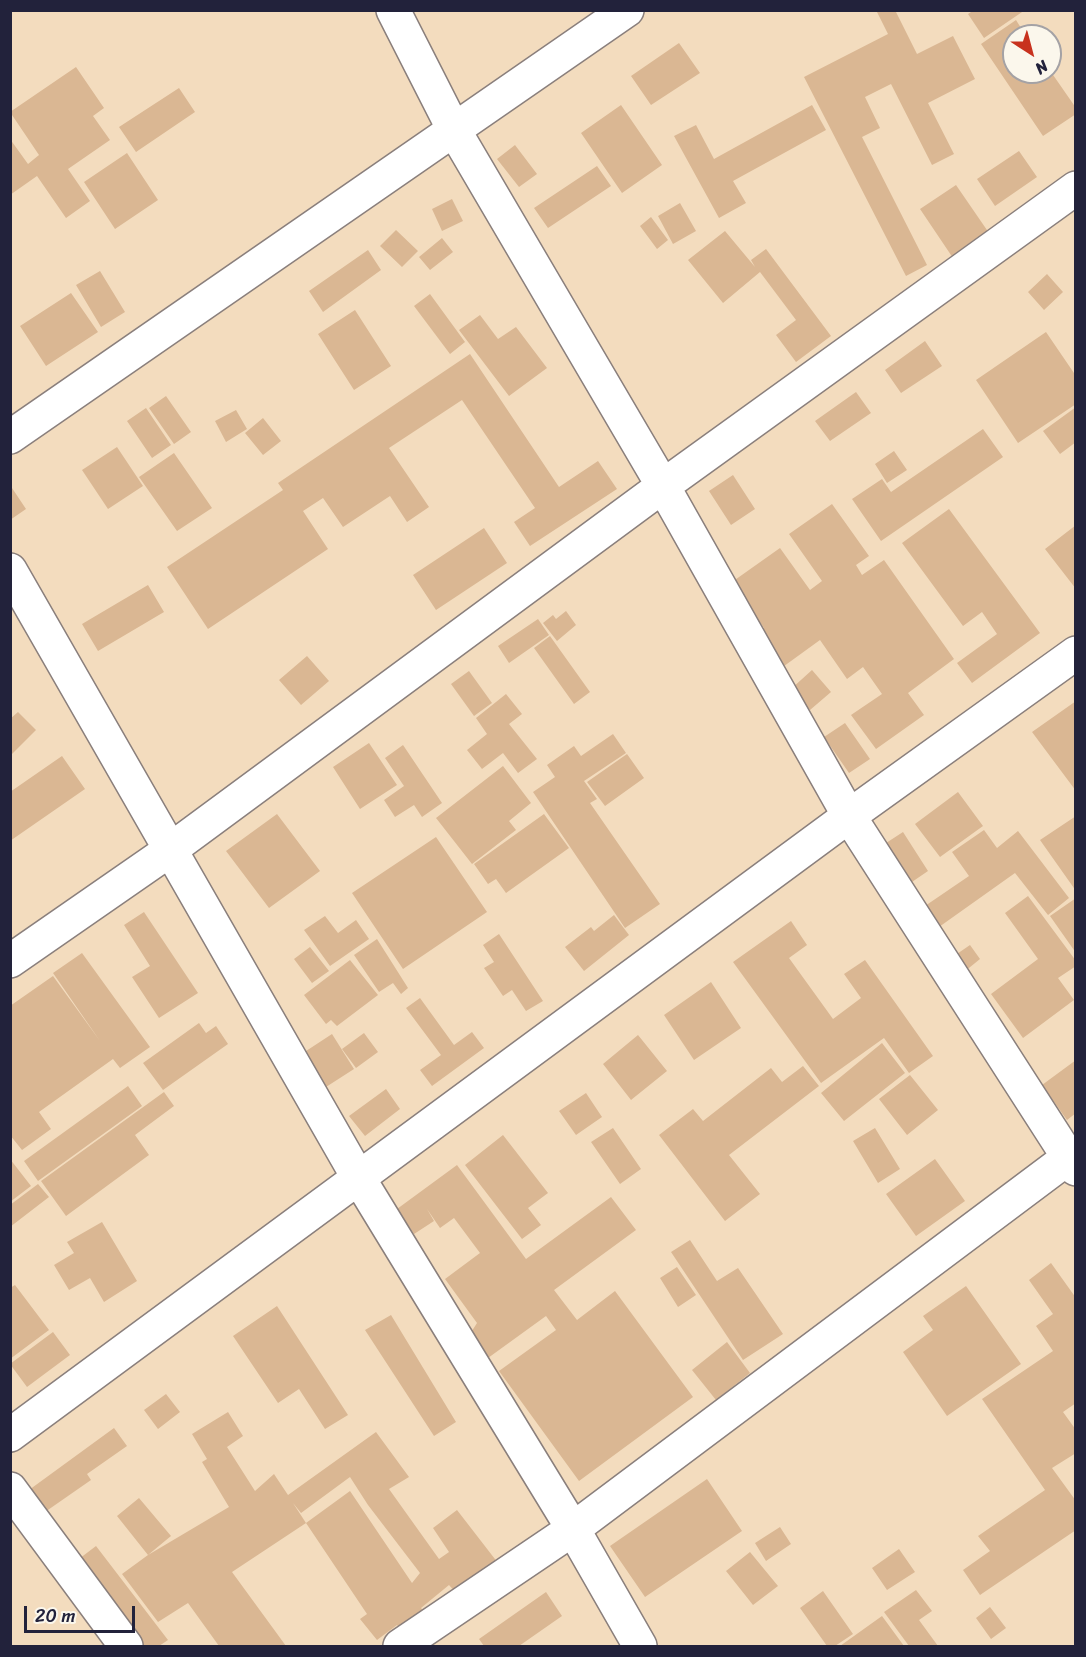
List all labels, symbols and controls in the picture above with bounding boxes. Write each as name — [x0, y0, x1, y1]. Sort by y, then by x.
north arrow — [1002, 24, 1062, 84]
text: N — [1029, 52, 1055, 82]
scale bar — [27, 1594, 138, 1632]
text: 20 m — [35, 1600, 75, 1632]

